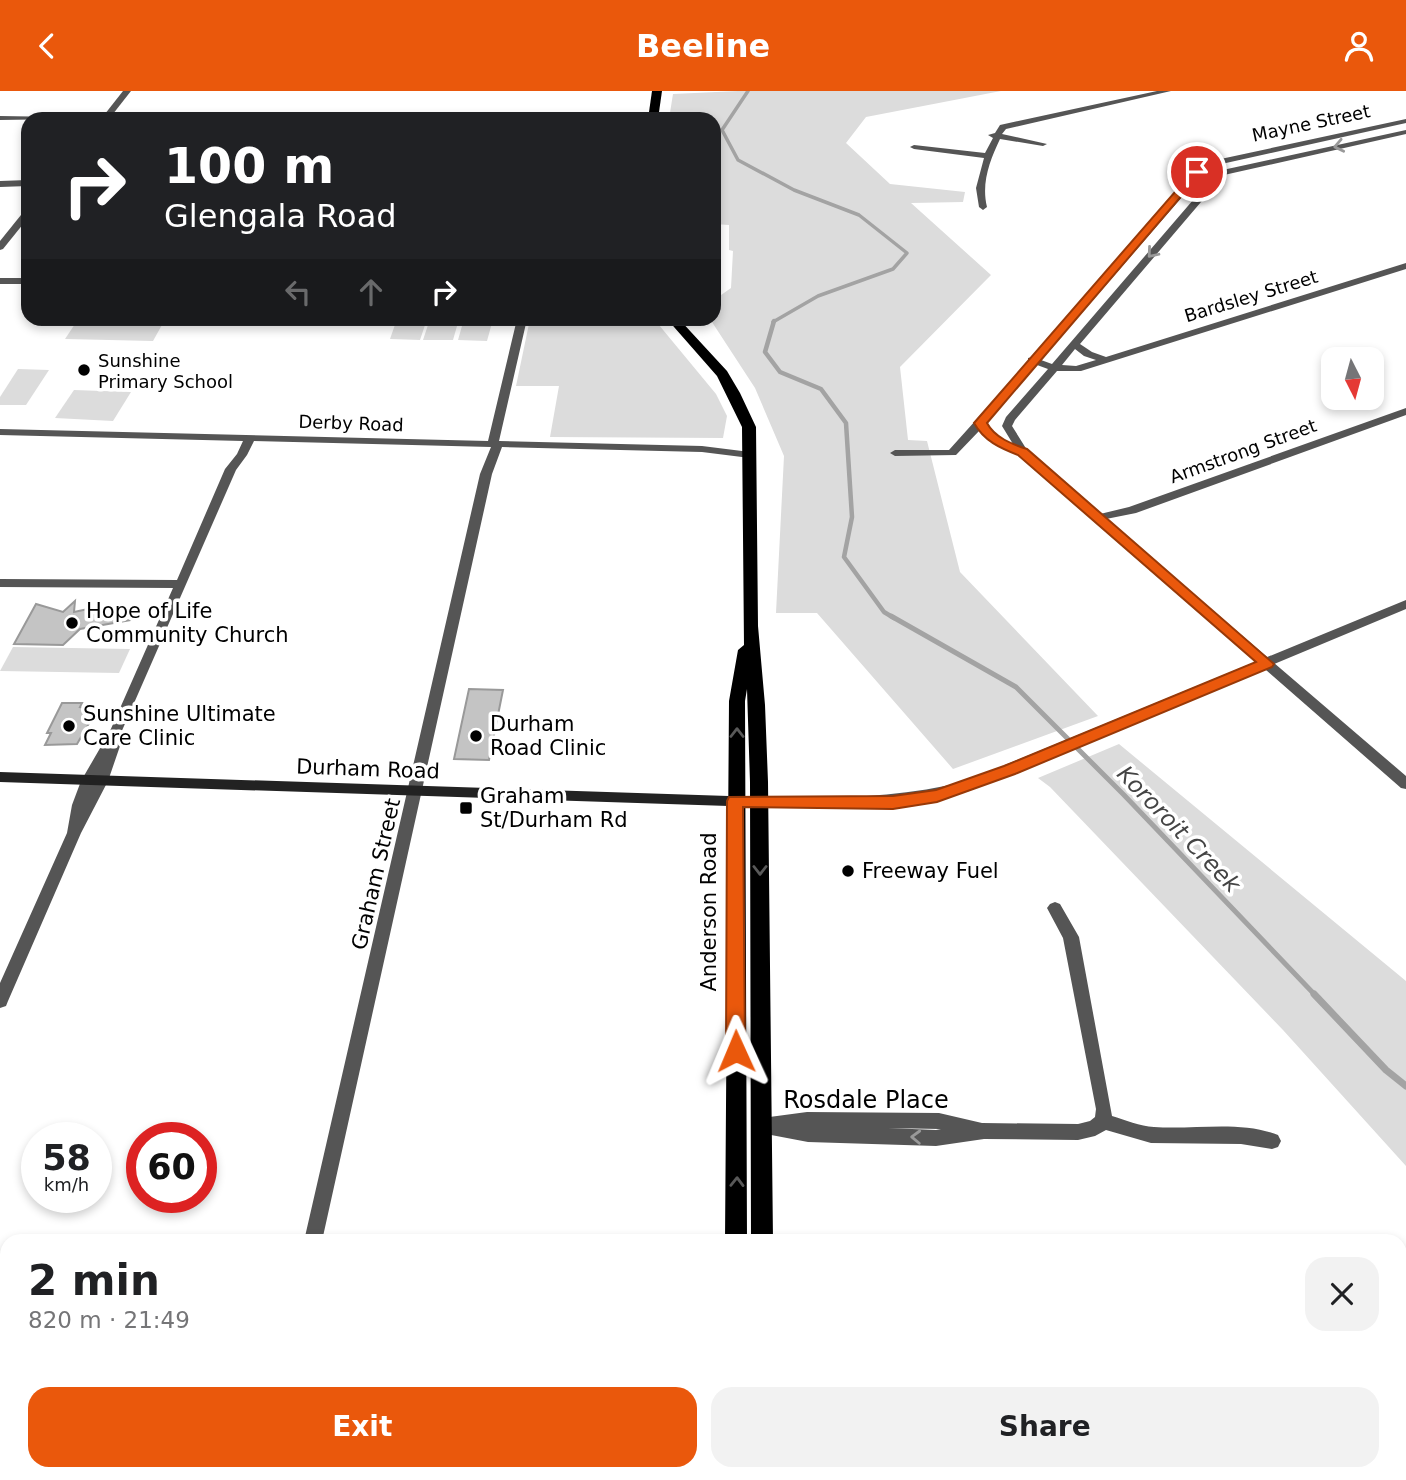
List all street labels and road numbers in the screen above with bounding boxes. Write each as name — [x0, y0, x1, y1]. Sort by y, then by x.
street label: Mayne Street — [1250, 100, 1372, 146]
street label: Bardsley Street — [1182, 266, 1320, 326]
street label: Derby Road — [298, 411, 404, 435]
street label: Armstrong Street — [1167, 415, 1319, 487]
street label: Durham Road — [296, 754, 440, 784]
street label: Graham Street — [347, 796, 405, 952]
street label: Anderson Road — [697, 832, 721, 992]
street label: Rosdale Place — [783, 1086, 949, 1114]

